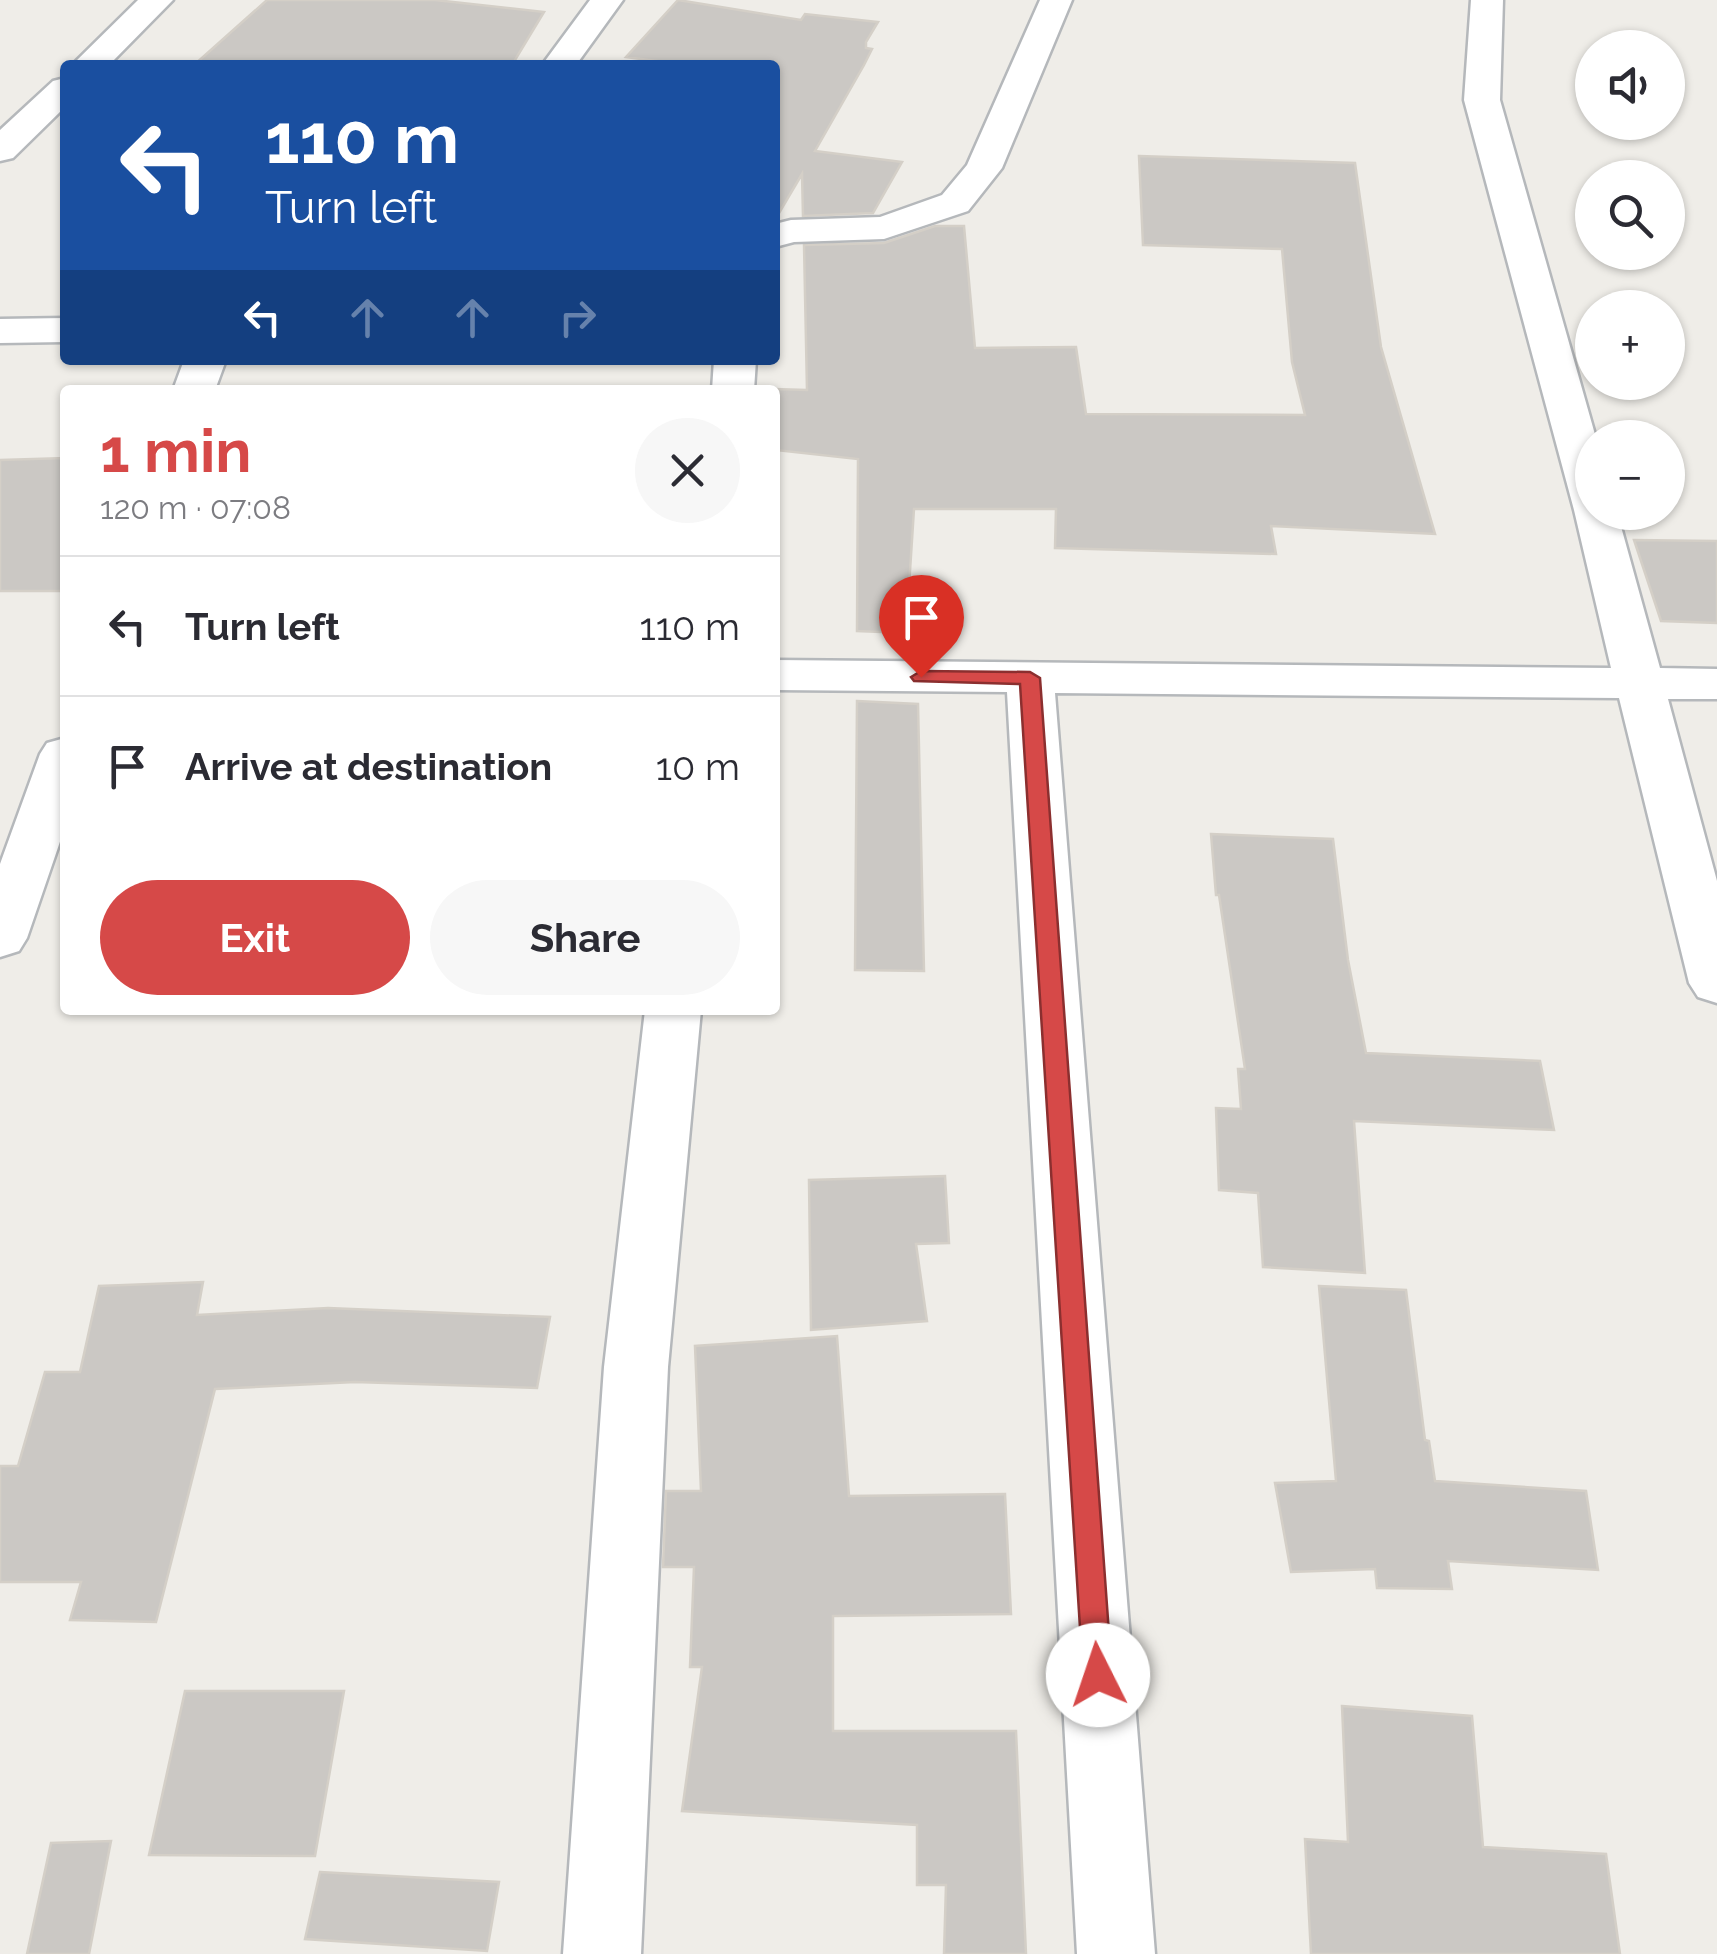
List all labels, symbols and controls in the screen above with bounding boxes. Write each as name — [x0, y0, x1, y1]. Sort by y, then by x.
map controls — [1575, 30, 1685, 530]
button: sound — [1575, 30, 1685, 140]
text: 110 m — [265, 97, 459, 179]
icon: left — [100, 100, 230, 230]
button: search — [1575, 160, 1685, 270]
text: Turn left — [265, 181, 437, 234]
icon: left — [235, 290, 290, 345]
icon: ahead — [340, 290, 395, 345]
icon: ahead — [445, 290, 500, 345]
icon: right — [550, 290, 605, 345]
button: + — [1575, 290, 1685, 400]
text: 1 min — [100, 416, 251, 486]
button: close — [635, 418, 740, 523]
button: − — [1575, 420, 1685, 530]
text: 120 m · 07:08 — [100, 489, 291, 526]
pin — [879, 575, 964, 678]
icon: arrive — [894, 590, 949, 645]
icon: left — [100, 599, 155, 654]
text: Turn left — [185, 604, 340, 649]
text: 110 m — [640, 604, 740, 649]
icon: arrive — [100, 739, 155, 794]
text: Arrive at destination — [185, 744, 552, 789]
text: 10 m — [656, 744, 740, 789]
button: Exit — [100, 880, 410, 995]
button: Share — [430, 880, 740, 995]
position arrow — [1046, 1623, 1150, 1727]

